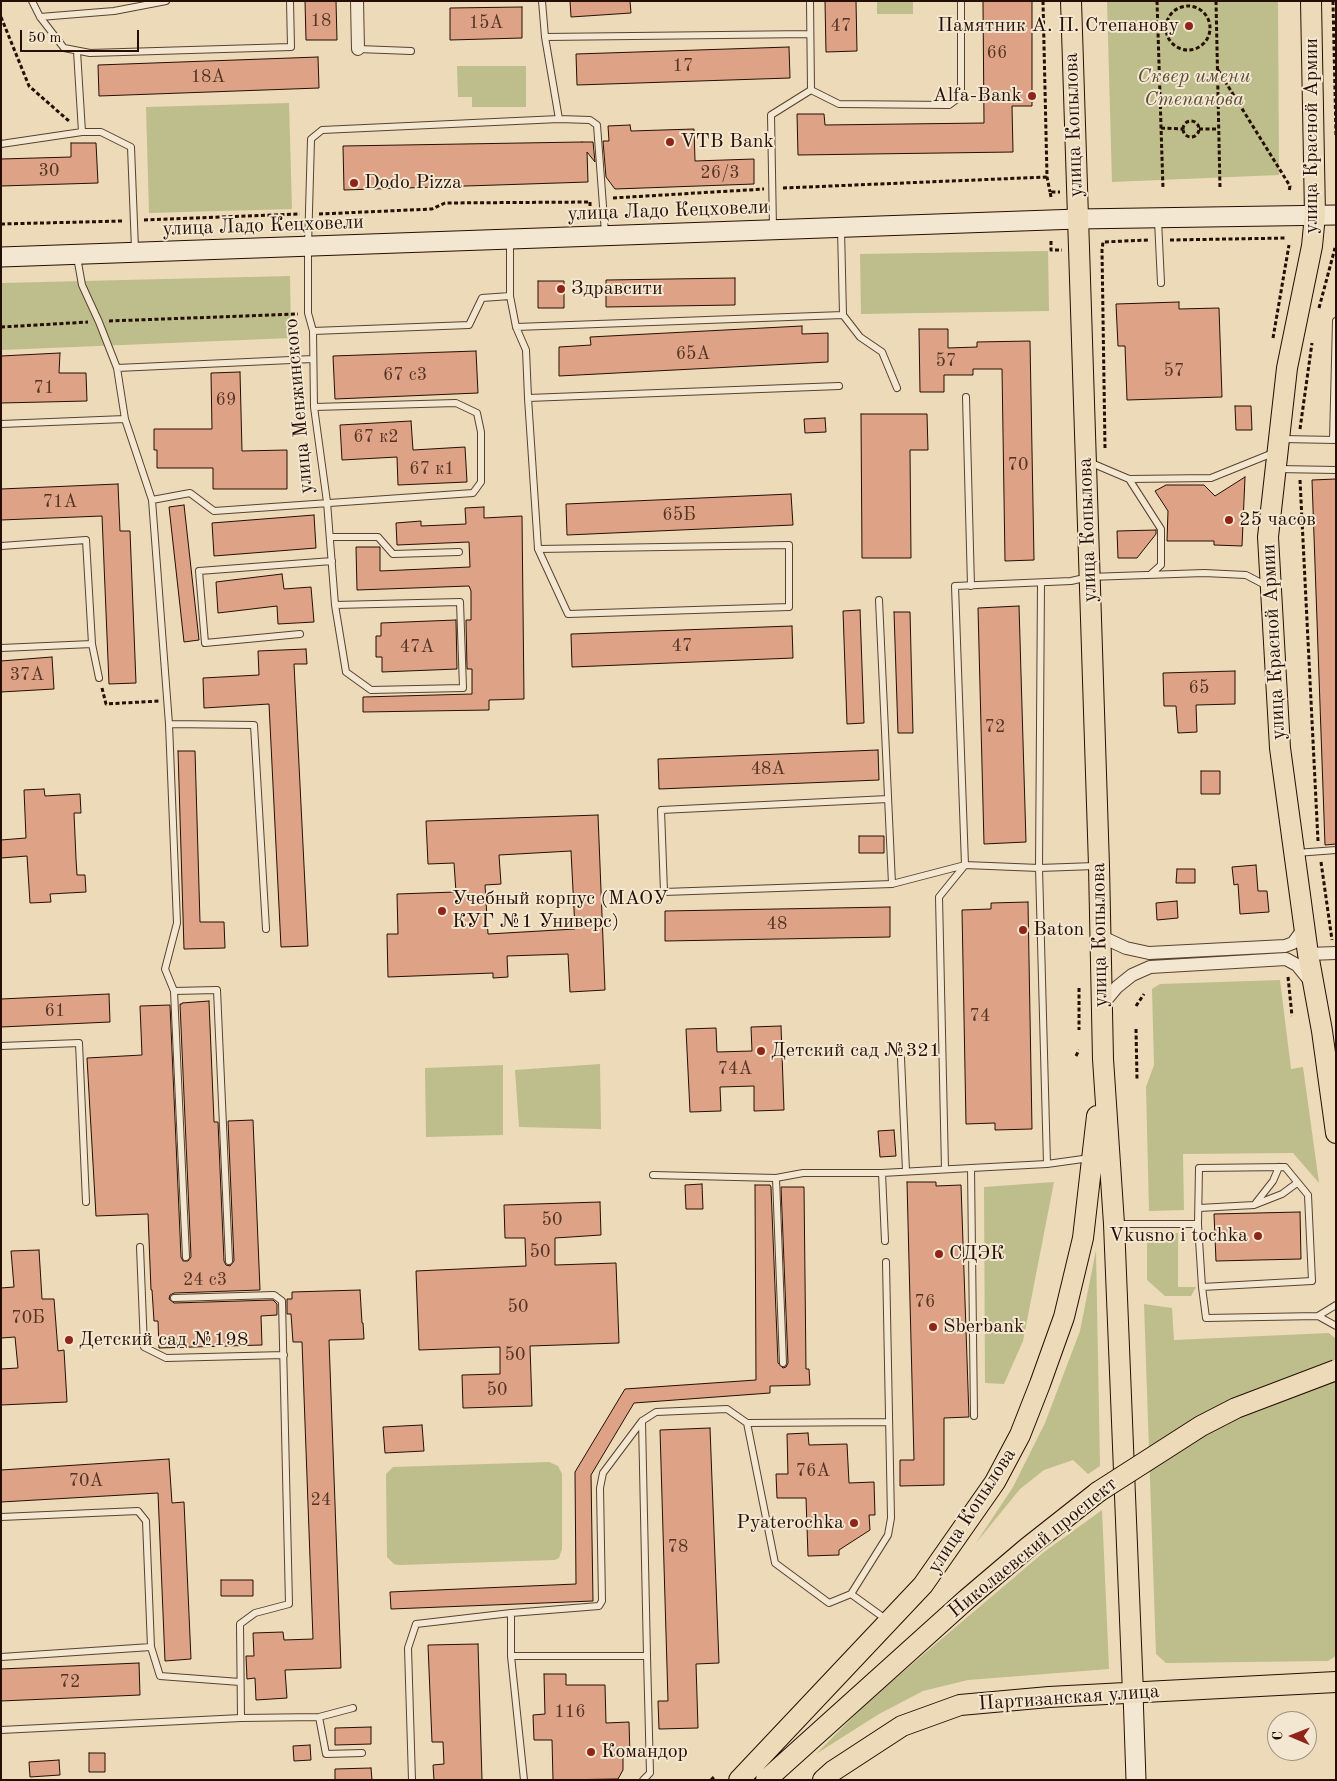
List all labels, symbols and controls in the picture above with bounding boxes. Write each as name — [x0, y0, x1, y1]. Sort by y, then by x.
house number: 18 — [311, 10, 331, 32]
house number: 15А — [469, 12, 503, 34]
place label: Памятник А. П. Степанову — [937, 14, 1179, 38]
house number: 47 — [831, 15, 851, 37]
scale bar — [22, 20, 141, 52]
marker: Памятник А. П. Степанову — [1183, 20, 1195, 32]
text: 50 m — [28, 31, 62, 46]
street label: улица Красной Армии — [1300, 38, 1324, 234]
house number: 66 — [987, 42, 1007, 64]
street label: улица Копылова — [1059, 52, 1089, 198]
house number: 17 — [673, 55, 693, 77]
park label: Сквер имени Степанова — [1137, 65, 1251, 112]
house number: 18А — [191, 66, 225, 88]
place label: Alfa-Bank — [933, 84, 1022, 108]
marker: Alfa-Bank — [1026, 90, 1038, 102]
place label: VTB Bank — [680, 130, 774, 154]
marker: VTB Bank — [664, 136, 676, 148]
house number: 30 — [39, 160, 59, 182]
house number: 26/3 — [700, 162, 740, 184]
place label: Dodo Pizza — [364, 171, 462, 195]
marker: Dodo Pizza — [348, 177, 360, 189]
street label: улица Ладо Кецховели — [567, 195, 769, 227]
street label: улица Ладо Кецховели — [162, 210, 364, 242]
place label: Здравсити — [571, 277, 663, 301]
marker: Здравсити — [555, 283, 567, 295]
street label: улица Менжинского — [279, 317, 319, 495]
house number: 65А — [676, 343, 710, 365]
house number: 57 — [936, 350, 956, 372]
house number: 57 — [1164, 360, 1184, 382]
house number: 67 с3 — [383, 364, 427, 386]
house number: 71 — [34, 377, 54, 399]
house number: 69 — [216, 389, 236, 411]
house number: 67 к2 — [353, 426, 399, 448]
house number: 70 — [1008, 454, 1028, 476]
street label: улица Копылова — [1073, 457, 1103, 603]
house number: 67 к1 — [409, 458, 455, 480]
house number: 71А — [43, 491, 77, 513]
house number: 65Б — [662, 504, 696, 526]
place label: 25 часов — [1239, 508, 1316, 532]
marker: 25 часов — [1223, 514, 1235, 526]
street label: улица Красной Армии — [1257, 543, 1291, 741]
house number: 47 — [672, 635, 692, 657]
house number: 47А — [400, 636, 434, 658]
house number: 37А — [10, 664, 44, 686]
house number: 65 — [1189, 677, 1209, 699]
house number: 72 — [985, 716, 1005, 738]
house number: 48А — [751, 758, 785, 780]
street label: улица Копылова — [1087, 862, 1113, 1008]
place label: Учебный корпус (МАОУ КУГ №1 Универс) — [452, 887, 668, 934]
marker: Учебный корпус (МАОУ КУГ №1 Универс) — [436, 905, 448, 917]
house number: 48 — [767, 913, 787, 935]
place label: Baton — [1033, 918, 1084, 942]
marker: Baton — [1017, 924, 1029, 936]
house number: 61 — [45, 1000, 65, 1022]
house number: 74 — [970, 1005, 990, 1027]
place label: Детский сад №321 — [771, 1039, 940, 1063]
marker: Детский сад №321 — [755, 1045, 767, 1057]
house number: 74А — [718, 1058, 752, 1080]
house number: 50 — [542, 1209, 562, 1231]
place label: Vkusno i tochka — [1109, 1224, 1248, 1248]
marker: Vkusno i tochka — [1252, 1230, 1264, 1242]
house number: 50 — [530, 1241, 550, 1263]
place label: СДЭК — [949, 1242, 1005, 1266]
marker: СДЭК — [933, 1248, 945, 1260]
house number: 24 с3 — [183, 1269, 227, 1291]
house number: 76 — [915, 1291, 935, 1313]
house number: 50 — [508, 1296, 528, 1318]
house number: 70Б — [11, 1307, 45, 1329]
place label: Sberbank — [943, 1315, 1024, 1339]
marker: Sberbank — [927, 1321, 939, 1333]
place label: Детский сад №198 — [79, 1328, 248, 1352]
marker: Детский сад №198 — [63, 1334, 75, 1346]
house number: 50 — [505, 1344, 525, 1366]
house number: 50 — [487, 1379, 507, 1401]
street label: улица Копылова — [922, 1444, 1022, 1578]
house number: 76А — [796, 1460, 830, 1482]
house number: 70А — [69, 1470, 103, 1492]
street label: Николаевский проспект — [944, 1472, 1122, 1624]
house number: 24 — [311, 1489, 331, 1511]
place label: Pyaterochka — [736, 1511, 844, 1535]
marker: Pyaterochka — [848, 1517, 860, 1529]
house number: 78 — [668, 1536, 688, 1558]
house number: 72 — [60, 1671, 80, 1693]
street label: Партизанская улица — [978, 1680, 1160, 1716]
house number: 116 — [554, 1701, 586, 1723]
north arrow — [1267, 1711, 1317, 1761]
text: С — [1271, 1731, 1285, 1741]
place label: Командор — [601, 1740, 688, 1764]
marker: Командор — [585, 1746, 597, 1758]

